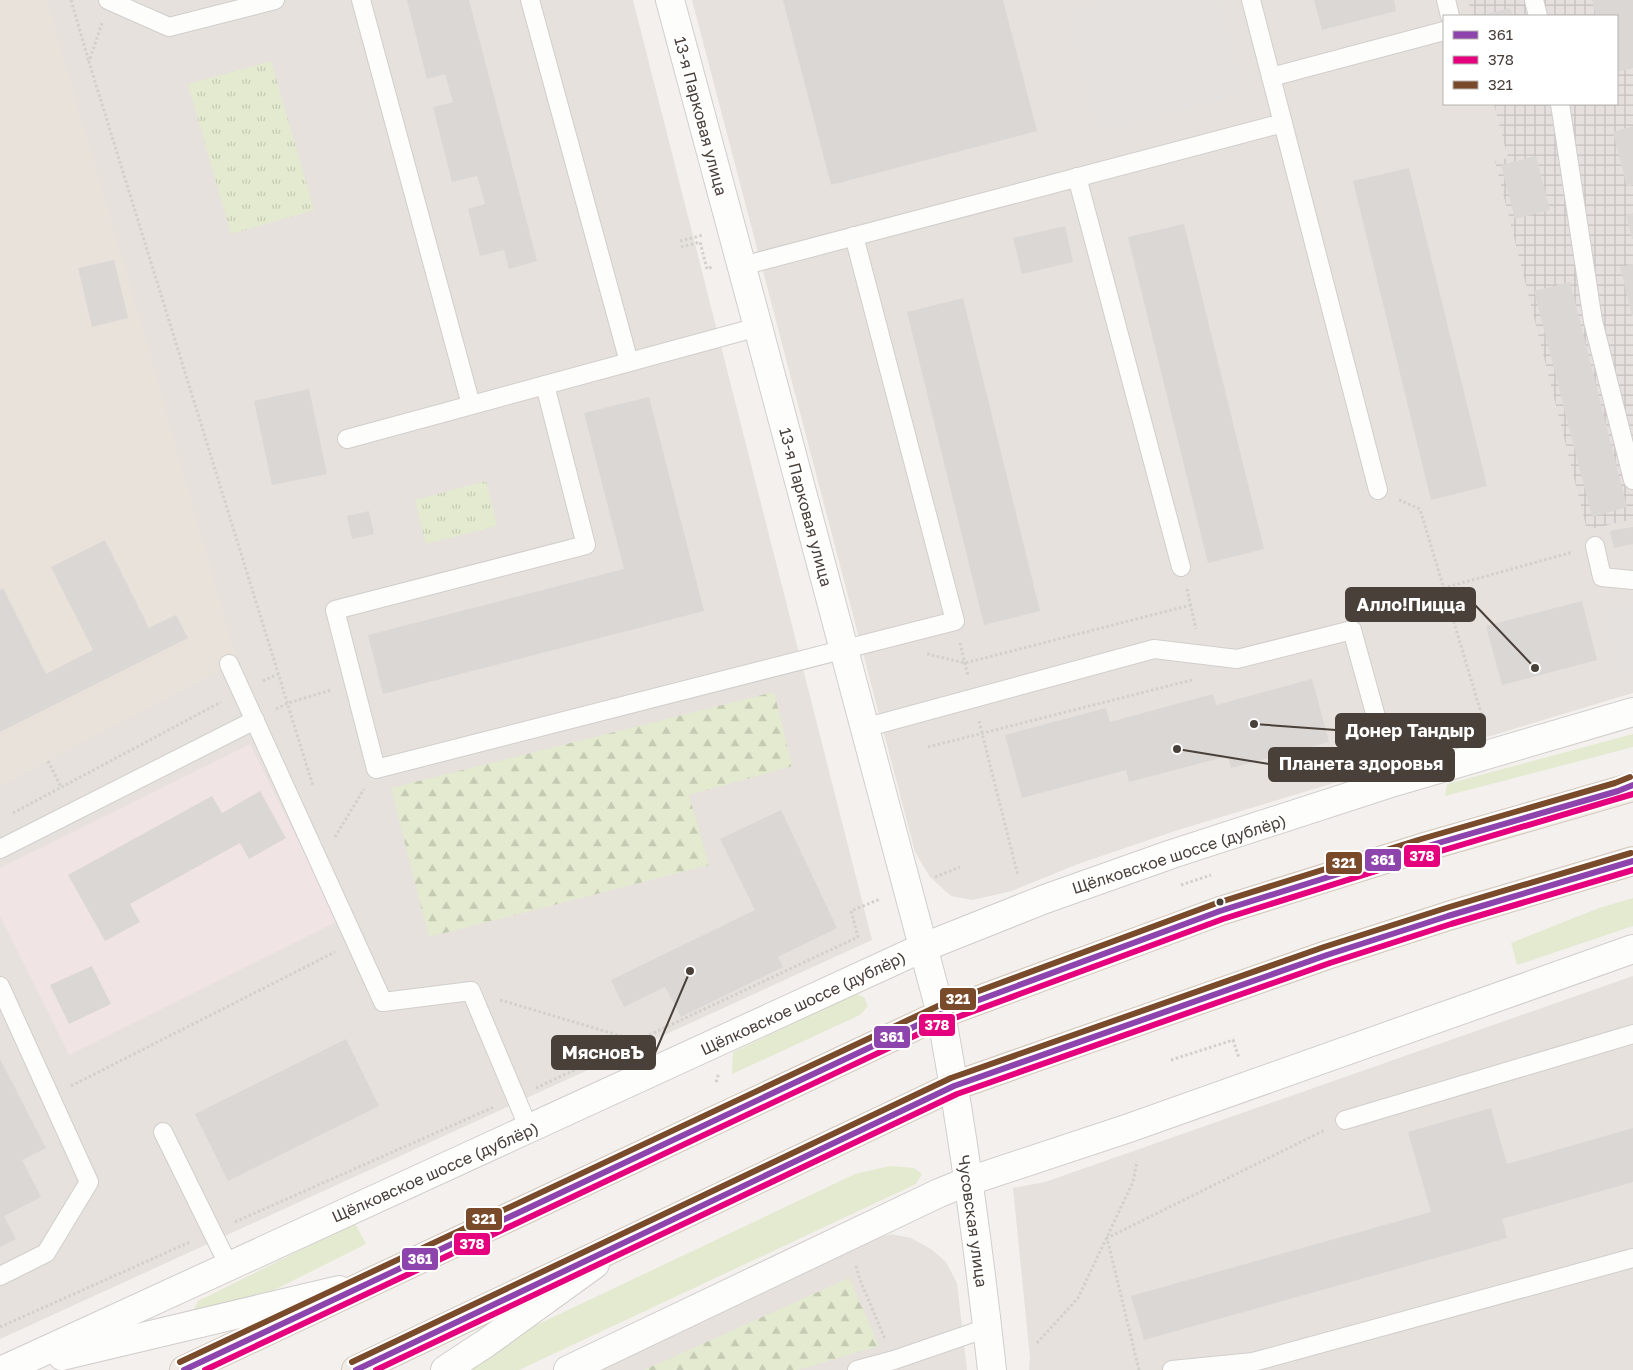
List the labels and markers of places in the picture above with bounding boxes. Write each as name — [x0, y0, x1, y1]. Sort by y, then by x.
callout: Алло!Пицца — [1346, 588, 1475, 621]
callout: Донер Тандыр — [1336, 714, 1485, 747]
callout: Планета здоровья — [1269, 748, 1454, 781]
unlabelled marker — [1215, 897, 1225, 907]
callout: МясновЪ — [552, 1036, 655, 1069]

